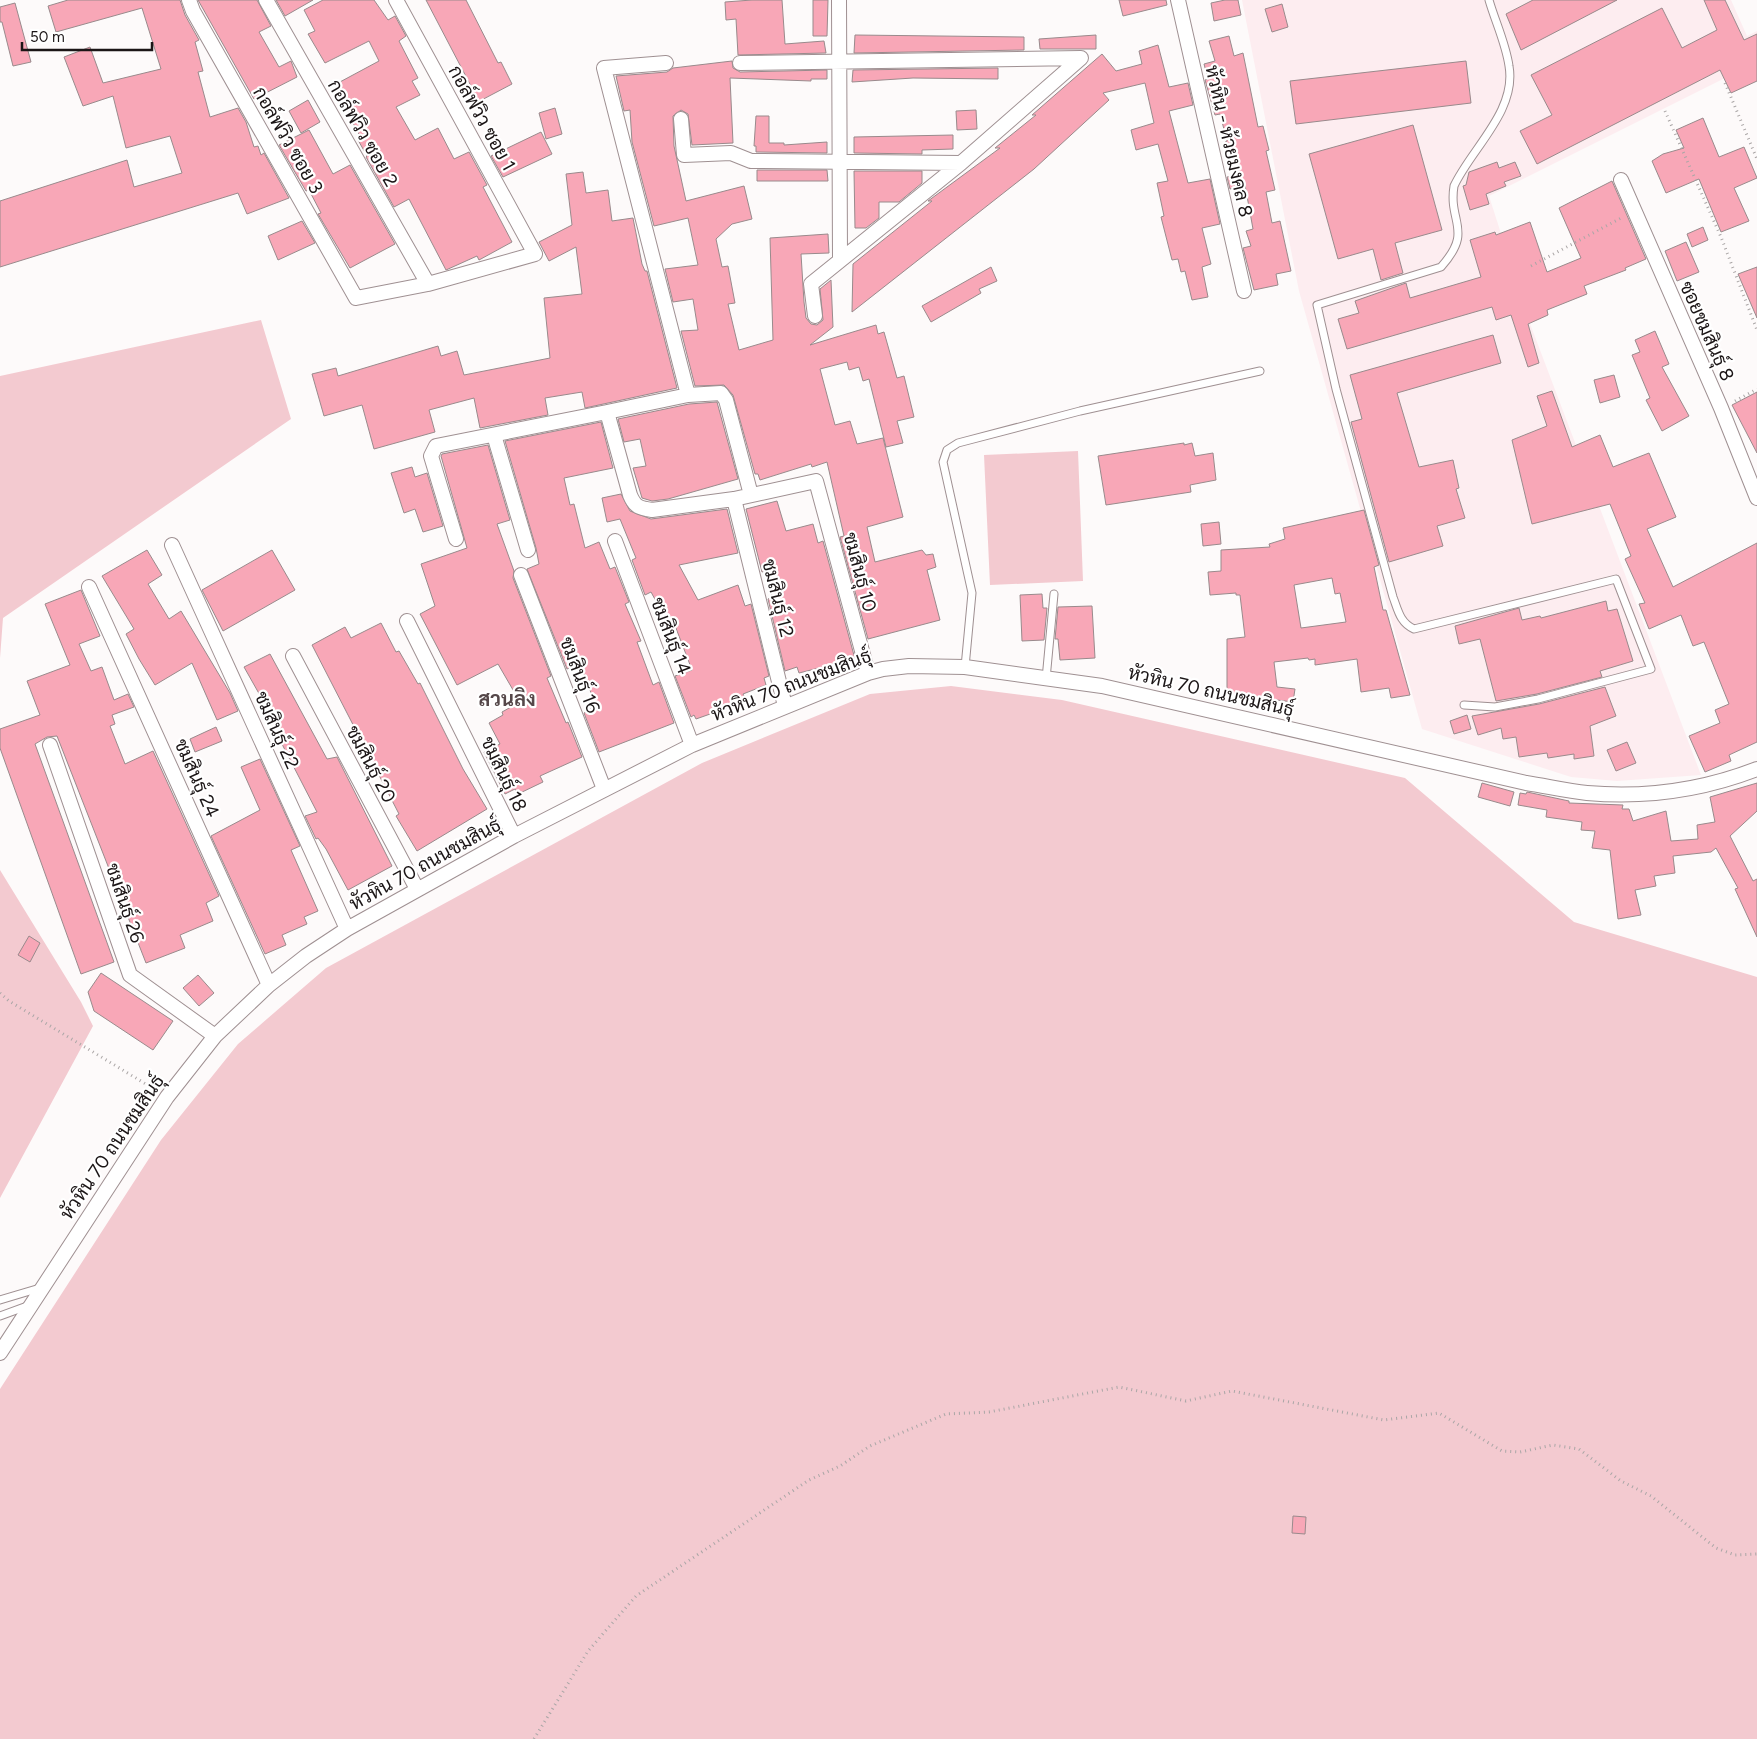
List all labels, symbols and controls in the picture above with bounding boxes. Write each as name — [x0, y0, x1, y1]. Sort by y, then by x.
scale bar — [22, 20, 152, 52]
text: 50 m — [30, 28, 65, 46]
street label: กอล์ฟวิว ซอย 1 — [444, 61, 521, 175]
street label: หัวหิน - ห้วยมงคล 8 — [1200, 63, 1258, 219]
street label: กอล์ฟวิว ซอย 2 — [323, 75, 404, 191]
street label: กอล์ฟวิว ซอย 3 — [248, 82, 329, 198]
street label: ซอยชมสินธุ์ 8 — [1674, 277, 1740, 385]
street label: ชมสินธุ์ 10 — [837, 529, 883, 615]
street label: ชมสินธุ์ 12 — [756, 556, 800, 640]
street label: ชมสินธุ์ 14 — [645, 594, 697, 678]
street label: ชมสินธุ์ 16 — [554, 633, 606, 717]
street label: หัวหิน 70 ถนนชมสินธุ์ — [707, 643, 875, 727]
street label: หัวหิน 70 ถนนชมสินธุ์ — [1126, 660, 1296, 722]
street label: ชมสินธุ์ 22 — [249, 687, 305, 773]
district label: สวนลิง — [478, 687, 536, 711]
street label: ชมสินธุ์ 20 — [340, 721, 402, 807]
street label: ชมสินธุ์ 18 — [475, 732, 533, 816]
street label: ชมสินธุ์ 24 — [169, 735, 226, 822]
street label: หัวหิน 70 ถนนชมสินธุ์ — [345, 812, 505, 916]
street label: ชมสินธุ์ 26 — [100, 860, 150, 946]
street label: หัวหิน 70 ถนนชมสินธุ์ — [54, 1070, 170, 1224]

